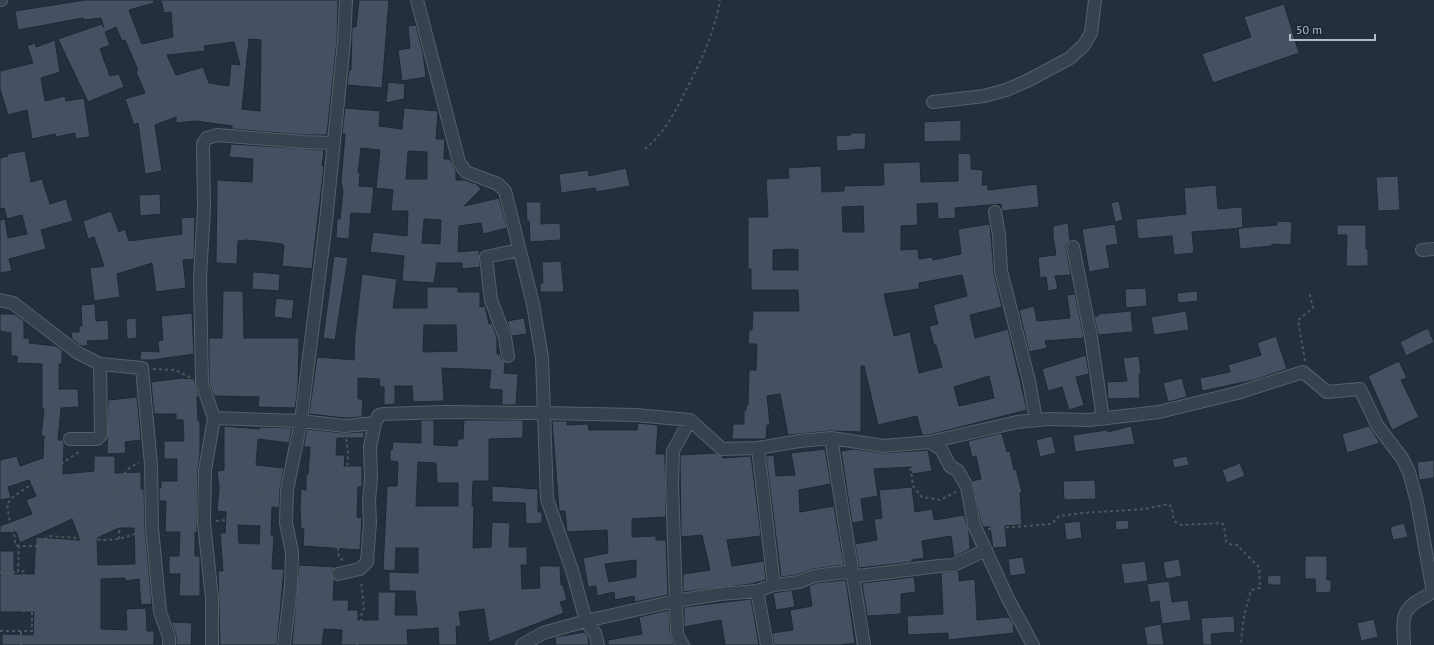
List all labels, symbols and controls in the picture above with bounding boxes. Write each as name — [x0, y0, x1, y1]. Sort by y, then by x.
scale bar — [1290, 16, 1375, 42]
text: 50 m — [1296, 22, 1322, 37]

